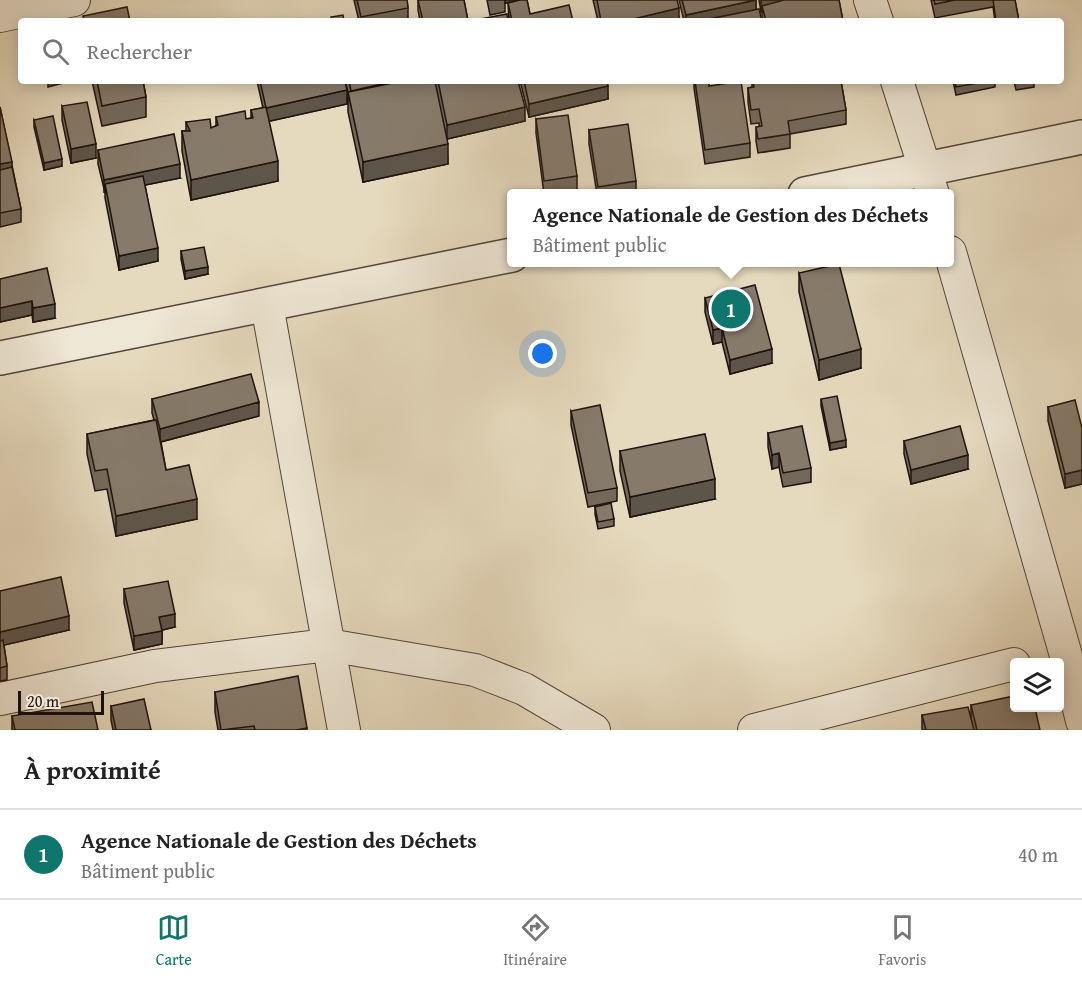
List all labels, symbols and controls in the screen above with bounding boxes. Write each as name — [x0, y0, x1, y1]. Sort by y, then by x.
search box — [18, 18, 1064, 84]
icon: search — [39, 35, 72, 68]
text: Rechercher — [87, 35, 192, 67]
popup — [507, 189, 954, 267]
text: Agence Nationale de Gestion des Déchets — [533, 198, 928, 230]
text: Bâtiment public — [533, 230, 667, 259]
pin: 1 — [712, 286, 750, 332]
your location — [528, 339, 557, 368]
map controls — [1010, 658, 1064, 712]
button: layers — [1010, 658, 1064, 712]
scale bar — [18, 688, 104, 716]
text: 20 m — [27, 689, 59, 713]
text: À proximité — [24, 750, 161, 789]
text: Agence Nationale de Gestion des Déchets — [81, 824, 477, 856]
text: 1 — [38, 840, 49, 869]
text: 40 m — [1018, 840, 1058, 869]
text: Bâtiment public — [81, 856, 215, 885]
tab: Carte — [156, 911, 192, 971]
tab: Itinéraire — [503, 911, 567, 971]
tab: Favoris — [879, 911, 926, 971]

